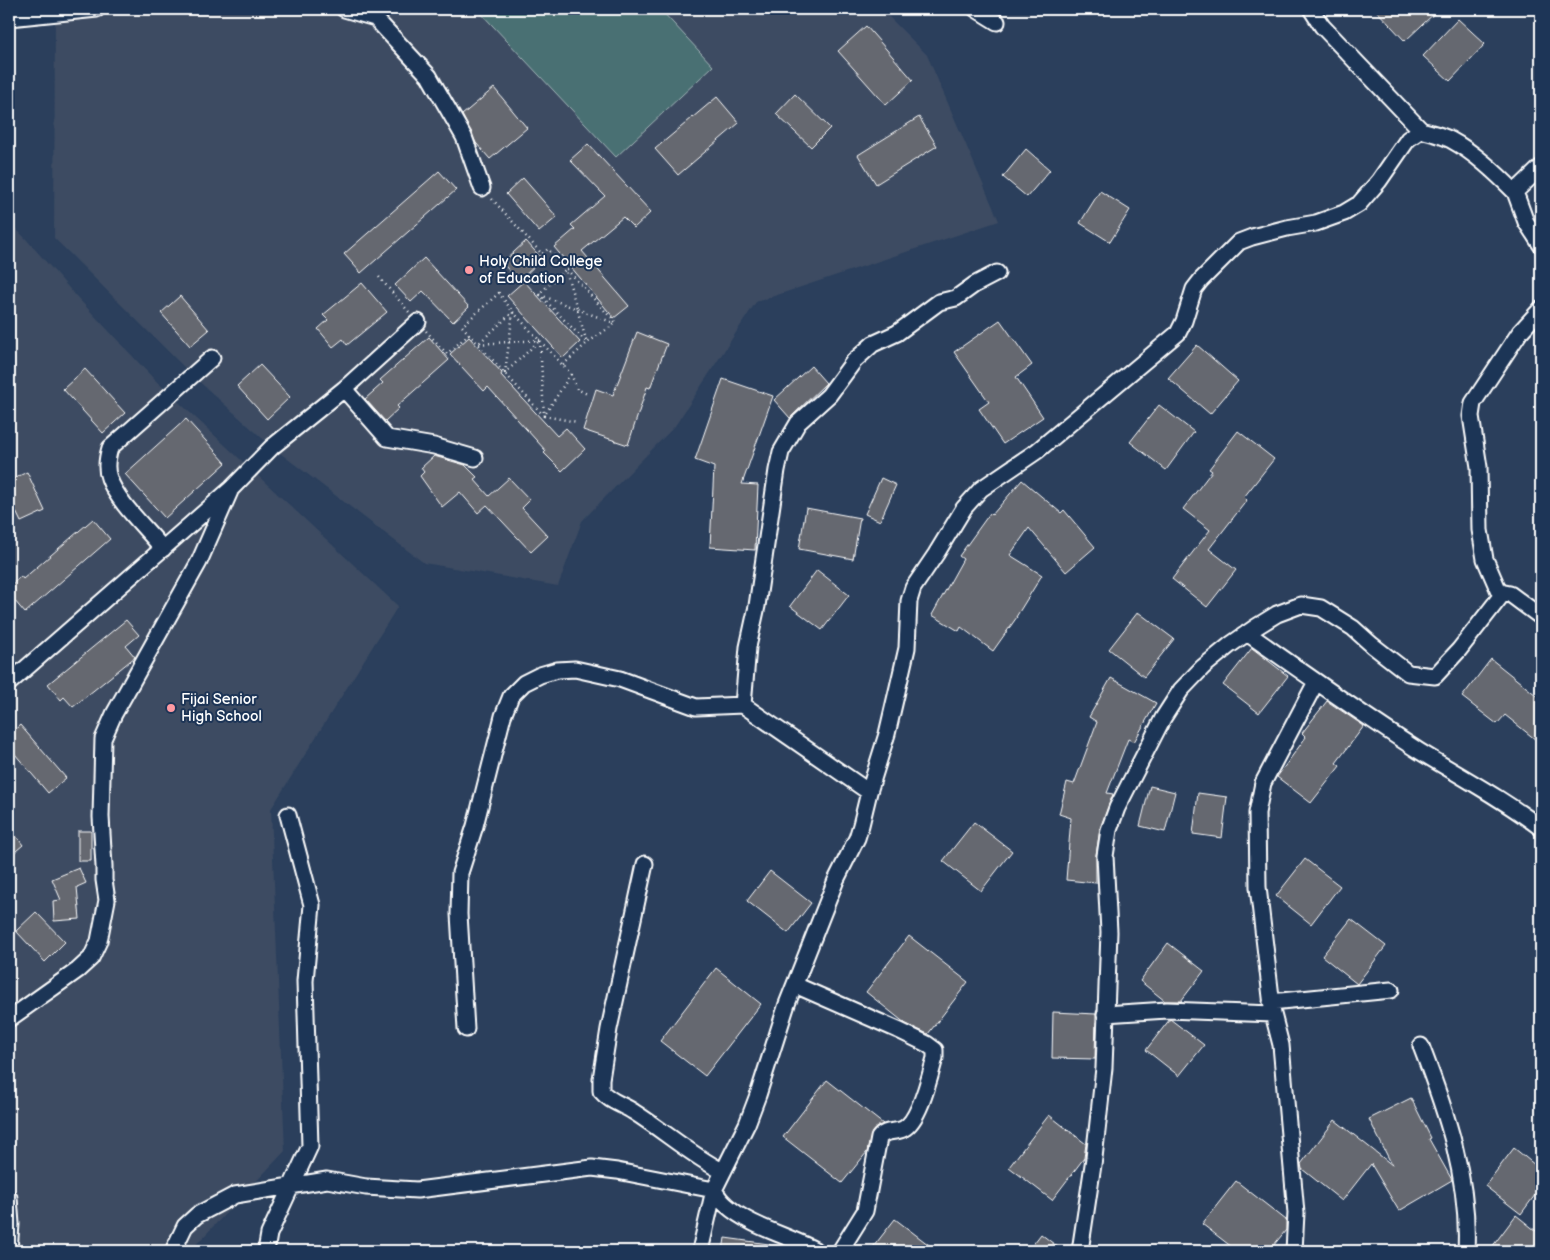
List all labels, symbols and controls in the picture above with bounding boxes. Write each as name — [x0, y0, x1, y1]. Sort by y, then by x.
place label: Holy Child College of Education — [479, 252, 602, 288]
marker: Holy Child College of Education — [463, 264, 475, 276]
place label: Fijai Senior High School — [181, 690, 262, 726]
marker: Fijai Senior High School — [165, 702, 177, 714]

